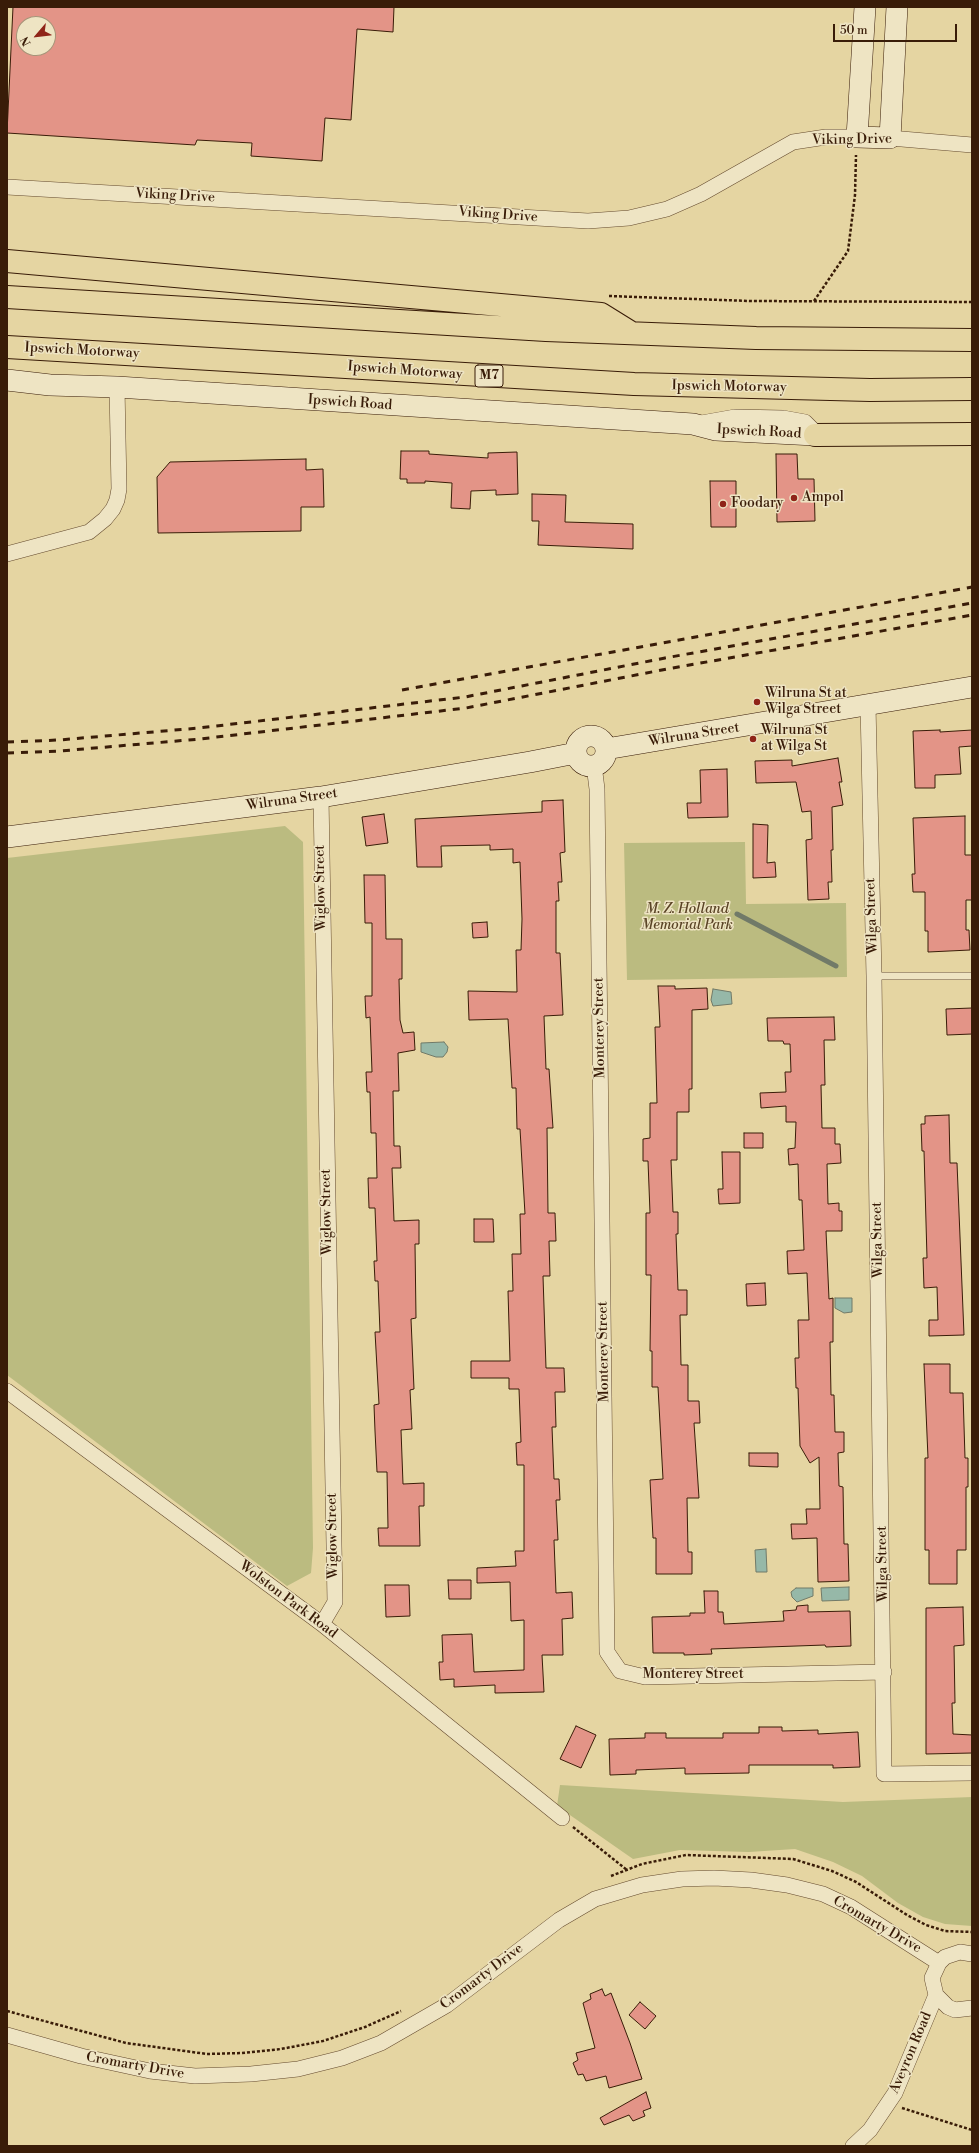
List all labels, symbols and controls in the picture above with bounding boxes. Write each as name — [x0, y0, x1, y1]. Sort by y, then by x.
north arrow — [16, 16, 56, 56]
scale bar — [835, 16, 959, 42]
text: 50 m — [840, 23, 868, 38]
text: N — [18, 34, 35, 48]
street label: Viking Drive — [812, 131, 892, 149]
street label: Viking Drive — [135, 186, 215, 206]
street label: Viking Drive — [458, 204, 538, 226]
street label: Ipswich Motorway — [24, 340, 140, 362]
street label: Ipswich Motorway — [347, 359, 463, 383]
road number: M7 — [475, 365, 503, 387]
street label: Ipswich Motorway — [671, 378, 787, 396]
street label: Ipswich Road — [307, 392, 393, 414]
street label: Ipswich Road — [716, 421, 802, 443]
place label: Ampol — [802, 490, 844, 506]
marker: Ampol — [789, 493, 799, 503]
place label: Foodary — [731, 496, 783, 512]
marker: Foodary — [718, 499, 728, 509]
place label: Wilruna St at Wilga Street — [765, 686, 847, 718]
marker: Wilruna St at Wilga Street — [752, 697, 762, 707]
street label: Wilruna Street — [647, 720, 741, 750]
place label: Wilruna St at Wilga St — [761, 723, 828, 756]
marker: Wilruna St at Wilga St — [748, 734, 758, 744]
street label: Wilruna Street — [245, 785, 339, 815]
street label: Wiglow Street — [312, 845, 330, 931]
street label: Wilga Street — [862, 878, 882, 954]
park label: M. Z. Holland Memorial Park — [641, 902, 733, 934]
street label: Monterey Street — [591, 977, 609, 1079]
street label: Wiglow Street — [318, 1169, 336, 1255]
street label: Wilga Street — [869, 1202, 887, 1278]
street label: Monterey Street — [595, 1301, 613, 1403]
street label: Wiglow Street — [324, 1493, 342, 1579]
street label: Wilga Street — [874, 1526, 892, 1602]
street label: Wolston Park Road — [236, 1558, 340, 1642]
street label: Monterey Street — [642, 1667, 744, 1683]
street label: Cromarty Drive — [830, 1893, 924, 1957]
street label: Cromarty Drive — [437, 1940, 527, 2014]
street label: Aveyron Road — [886, 2010, 936, 2096]
street label: Cromarty Drive — [85, 2049, 185, 2083]

